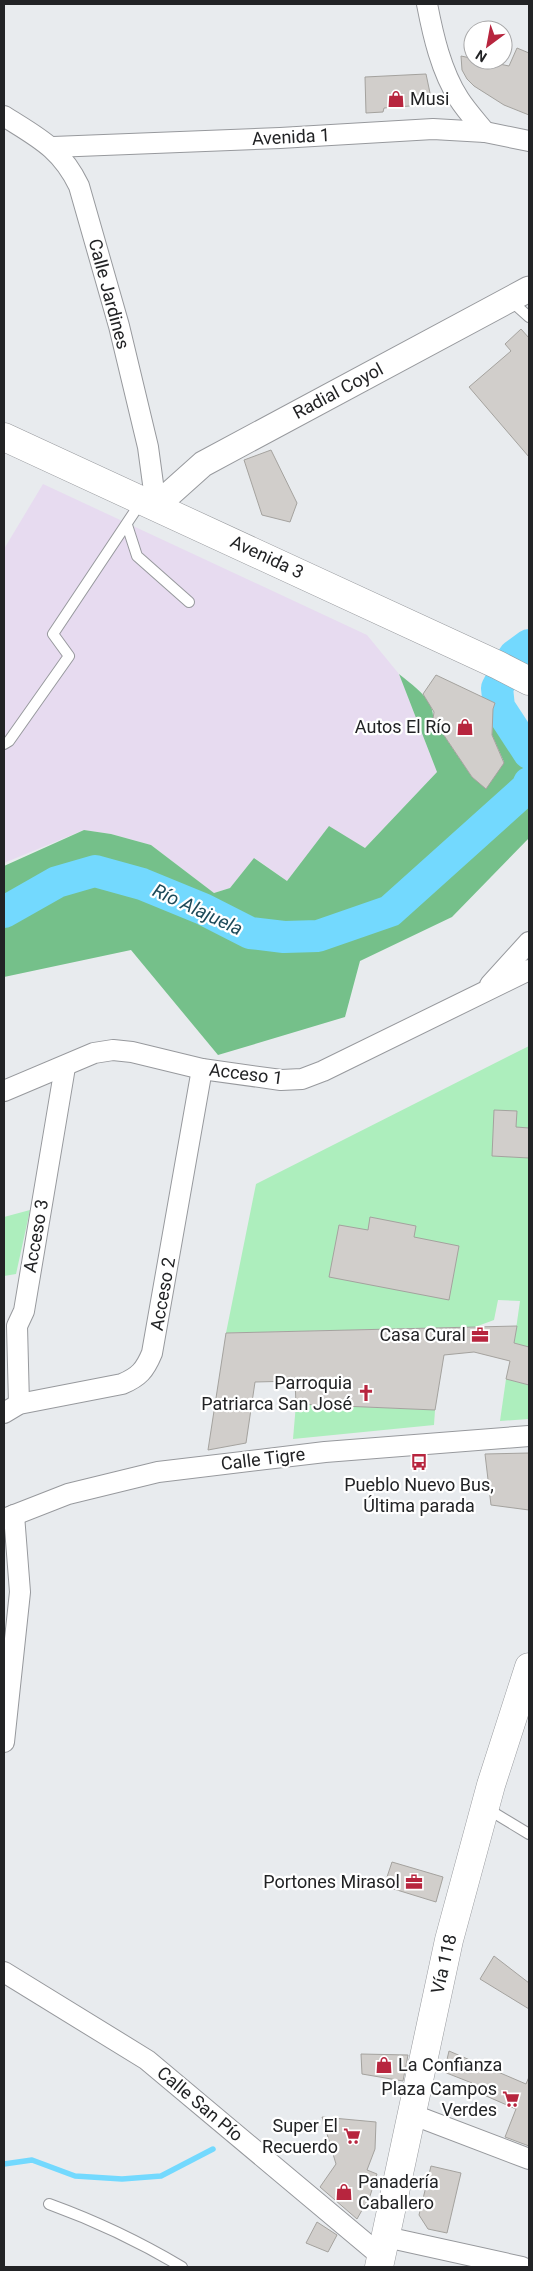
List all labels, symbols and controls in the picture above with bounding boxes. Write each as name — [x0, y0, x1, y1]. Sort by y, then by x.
north arrow — [463, 20, 513, 70]
text: N — [473, 47, 490, 65]
place label: Musi — [410, 88, 449, 109]
shop icon: Musi — [386, 89, 406, 109]
street label: Avenida 1 — [251, 124, 331, 149]
street label: Calle Jardines — [85, 236, 134, 351]
street label: Radial Coyol — [289, 358, 386, 423]
street label: Avenida 3 — [227, 530, 307, 583]
place label: Autos El Río — [355, 716, 451, 737]
shop icon: Autos El Río — [455, 717, 475, 737]
water label: Río Alajuela — [149, 879, 246, 940]
street label: Acceso 1 — [208, 1059, 284, 1088]
street label: Acceso 3 — [19, 1198, 52, 1274]
street label: Acceso 2 — [146, 1256, 179, 1332]
place label: Casa Cural — [379, 1324, 466, 1345]
office icon: Casa Cural — [470, 1325, 490, 1345]
place label: Parroquia Patriarca San José — [201, 1372, 352, 1414]
church icon: Parroquia Patriarca San José — [356, 1383, 376, 1403]
street label: Calle Tigre — [220, 1443, 306, 1474]
bus stop icon: Pueblo Nuevo Bus, Última parada — [409, 1452, 429, 1472]
place label: Pueblo Nuevo Bus, Última parada — [344, 1474, 494, 1516]
place label: Portones Mirasol — [263, 1871, 400, 1892]
office icon: Portones Mirasol — [404, 1872, 424, 1892]
street label: Vía 118 — [426, 1932, 461, 1996]
place label: La Confianza — [398, 2054, 502, 2075]
shop icon: La Confianza — [374, 2055, 394, 2075]
street label: Calle San Pío — [153, 2062, 247, 2145]
place label: Plaza Campos Verdes — [381, 2078, 497, 2120]
supermarket icon: Plaza Campos Verdes — [501, 2089, 521, 2109]
place label: Super El Recuerdo — [262, 2115, 338, 2157]
supermarket icon: Super El Recuerdo — [342, 2126, 362, 2146]
place label: Panadería Caballero — [358, 2171, 439, 2213]
shop icon: Panadería Caballero — [334, 2182, 354, 2202]

